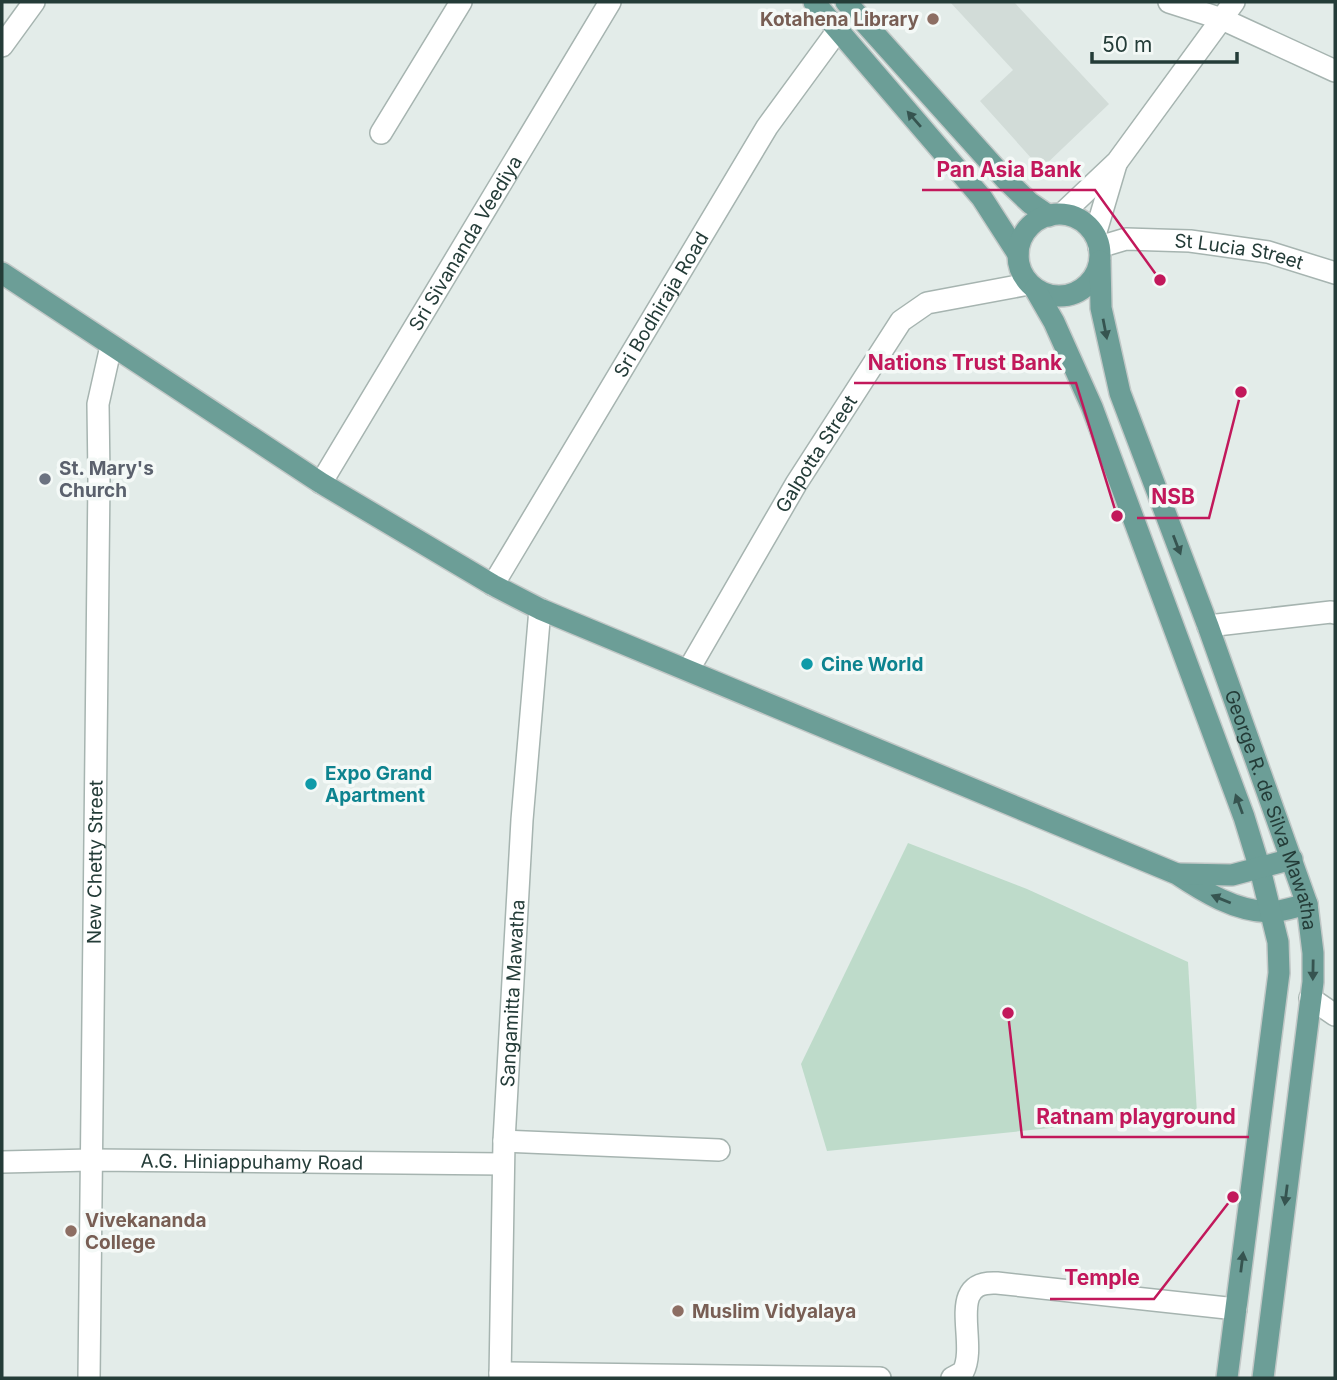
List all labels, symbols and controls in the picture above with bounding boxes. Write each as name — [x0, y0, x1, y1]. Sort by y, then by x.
place label: Kotahena Library — [760, 8, 920, 31]
marker: Kotahena Library — [925, 11, 941, 27]
scale bar — [1092, 21, 1237, 65]
text: 50 m — [1102, 32, 1152, 57]
one-way arrow — [907, 111, 922, 129]
callout: Pan Asia Bank — [922, 148, 1095, 190]
street label: Sri Sivananda Veediya — [404, 151, 527, 335]
text: Pan Asia Bank — [937, 157, 1082, 182]
street label: Sri Bodhiraja Road — [609, 228, 714, 381]
street label: St Lucia Street — [1174, 230, 1306, 274]
one-way arrow — [1100, 318, 1111, 340]
callout: Nations Trust Bank — [854, 341, 1076, 383]
text: Nations Trust Bank — [868, 350, 1063, 375]
street label: Galpotta Street — [771, 391, 862, 517]
place label: St. Mary's Church — [59, 457, 154, 502]
marker: St. Mary's Church — [37, 471, 53, 487]
callout: NSB — [1137, 476, 1209, 518]
text: NSB — [1151, 484, 1195, 509]
one-way arrow — [1172, 534, 1183, 555]
place label: Cine World — [821, 653, 923, 676]
marker: Cine World — [799, 656, 815, 672]
street label: George R. de Silva Mawatha — [1220, 687, 1321, 932]
place label: Expo Grand Apartment — [325, 762, 432, 807]
marker: Expo Grand Apartment — [303, 776, 319, 792]
street label: New Chetty Street — [83, 780, 108, 944]
one-way arrow — [1233, 794, 1244, 815]
one-way arrow — [1211, 894, 1232, 905]
street label: Sangamitta Mawatha — [496, 899, 530, 1088]
one-way arrow — [1307, 959, 1319, 981]
callout: Ratnam playground — [1022, 1095, 1249, 1137]
text: Ratnam playground — [1036, 1104, 1236, 1129]
street label: A.G. Hiniappuhamy Road — [140, 1149, 363, 1175]
one-way arrow — [1280, 1185, 1291, 1207]
place label: Vivekananda College — [85, 1209, 206, 1254]
marker: Vivekananda College — [63, 1223, 79, 1239]
one-way arrow — [1236, 1251, 1247, 1273]
callout: Temple — [1050, 1257, 1154, 1299]
text: Temple — [1064, 1265, 1140, 1290]
place label: Muslim Vidyalaya — [692, 1300, 856, 1323]
marker: Muslim Vidyalaya — [670, 1303, 686, 1319]

